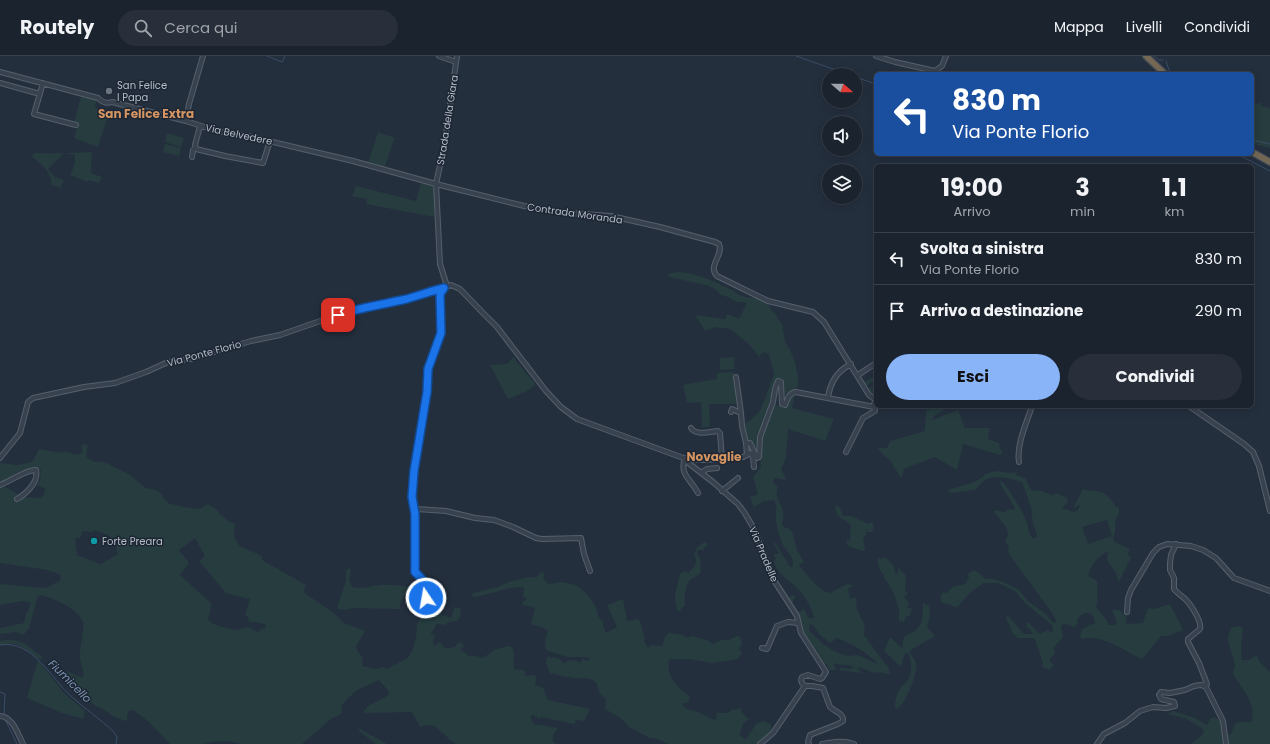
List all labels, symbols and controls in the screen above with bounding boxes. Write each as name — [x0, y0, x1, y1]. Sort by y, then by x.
search box — [118, 10, 398, 46]
text: Routely — [20, 14, 94, 41]
icon: search — [132, 17, 154, 39]
text: Cerca qui — [164, 17, 238, 38]
text: Mappa — [1054, 17, 1104, 37]
text: Livelli — [1126, 17, 1162, 37]
text: Condividi — [1184, 17, 1250, 37]
north arrow — [822, 68, 862, 108]
map controls — [822, 68, 862, 204]
street label: Strada della Giara — [433, 74, 462, 166]
place label: San Felice I Papa — [117, 78, 167, 105]
text: 830 m — [952, 81, 1041, 120]
marker: San Felice I Papa — [104, 86, 114, 96]
icon: left — [886, 88, 938, 140]
district label: San Felice Extra — [98, 105, 194, 122]
button: sound — [822, 116, 862, 156]
text: Via Ponte Florio — [952, 119, 1089, 144]
street label: Via Belvedere — [204, 120, 274, 149]
button: layers — [822, 164, 862, 204]
text: 19:00 — [941, 171, 1003, 204]
text: 3 — [1075, 171, 1090, 204]
text: 1.1 — [1162, 171, 1187, 204]
street label: Contrada Moranda — [526, 199, 624, 228]
text: Arrivo — [953, 202, 991, 221]
text: min — [1070, 202, 1095, 221]
text: km — [1164, 202, 1185, 221]
text: Svolta a sinistra — [920, 238, 1044, 259]
icon: left — [886, 248, 908, 270]
text: 830 m — [1195, 248, 1242, 269]
text: Via Ponte Florio — [920, 260, 1019, 279]
pin — [321, 298, 355, 332]
icon: arrive — [886, 300, 908, 322]
text: Arrivo a destinazione — [920, 300, 1083, 321]
text: 290 m — [1195, 300, 1242, 321]
icon: arrive — [327, 304, 349, 326]
street label: Via Ponte Florio — [165, 336, 243, 371]
button: Esci — [886, 354, 1060, 400]
button: Condividi — [1068, 354, 1242, 400]
district label: Novaglie — [687, 448, 742, 465]
street label: Via Pradelle — [745, 524, 782, 584]
place label: Forte Preara — [102, 534, 163, 549]
marker: Forte Preara — [89, 536, 99, 546]
position arrow — [405, 577, 447, 619]
water label: Fiumicello — [45, 656, 95, 706]

